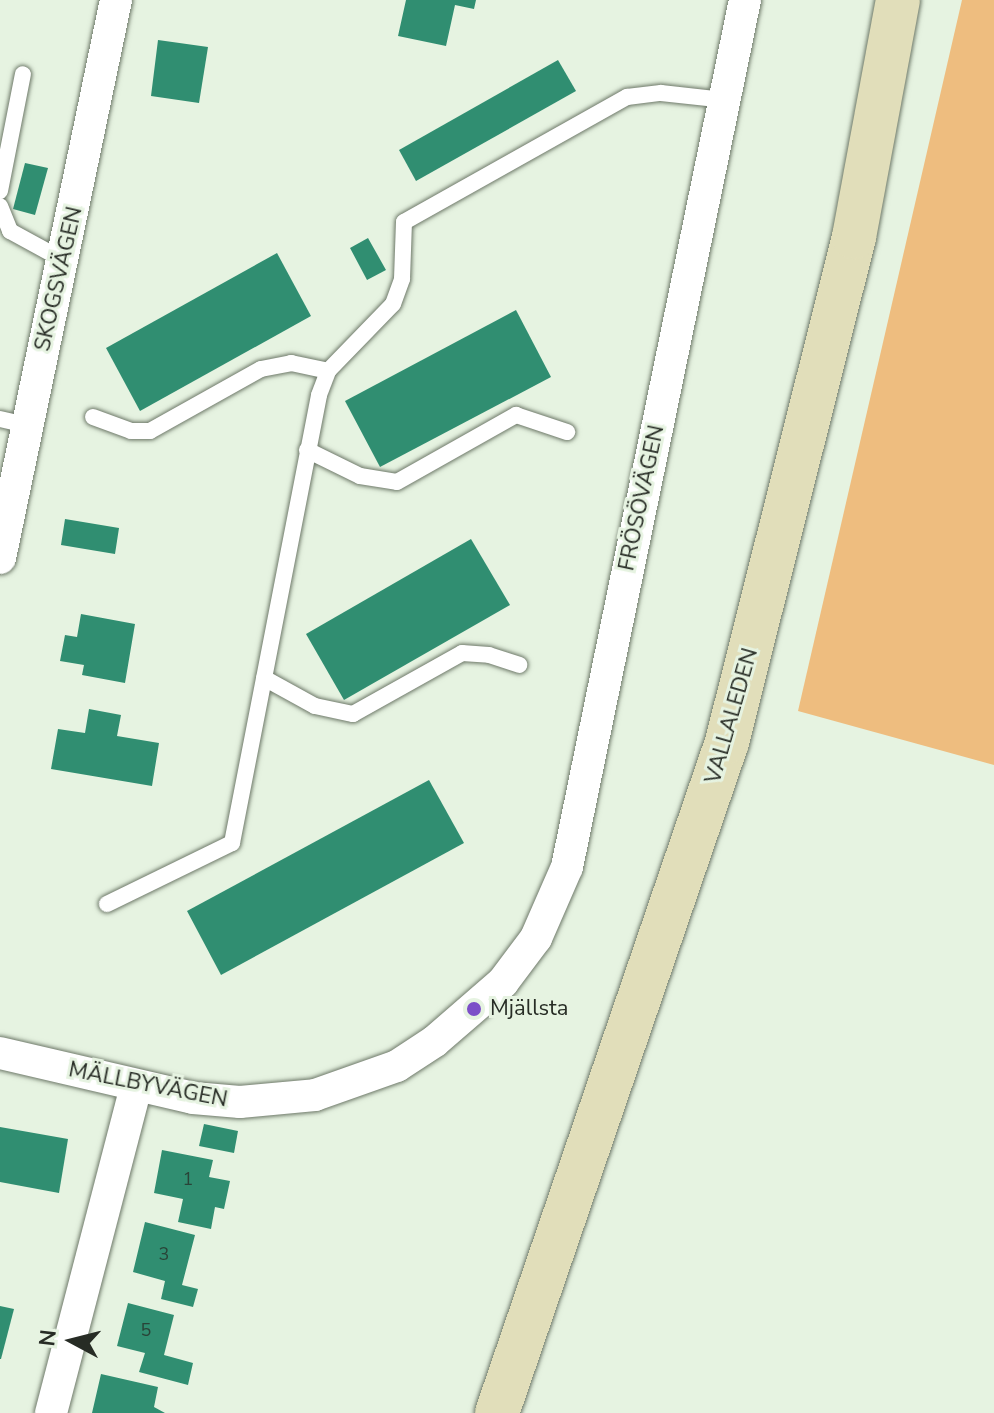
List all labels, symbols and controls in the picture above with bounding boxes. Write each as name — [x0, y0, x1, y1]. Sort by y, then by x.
street label: SKOGSVÄGEN — [30, 204, 88, 354]
street label: FRÖSÖVÄGEN — [614, 423, 670, 573]
street label: VALLALEDEN — [700, 645, 764, 787]
place label: Mjällsta — [490, 996, 568, 1022]
marker: Mjällsta — [465, 1000, 483, 1018]
street label: MÄLLBYVÄGEN — [66, 1057, 230, 1113]
house number: 1 — [183, 1168, 193, 1190]
house number: 3 — [159, 1243, 169, 1265]
north arrow — [32, 1301, 112, 1381]
house number: 5 — [141, 1319, 151, 1341]
text: N — [32, 1328, 64, 1348]

